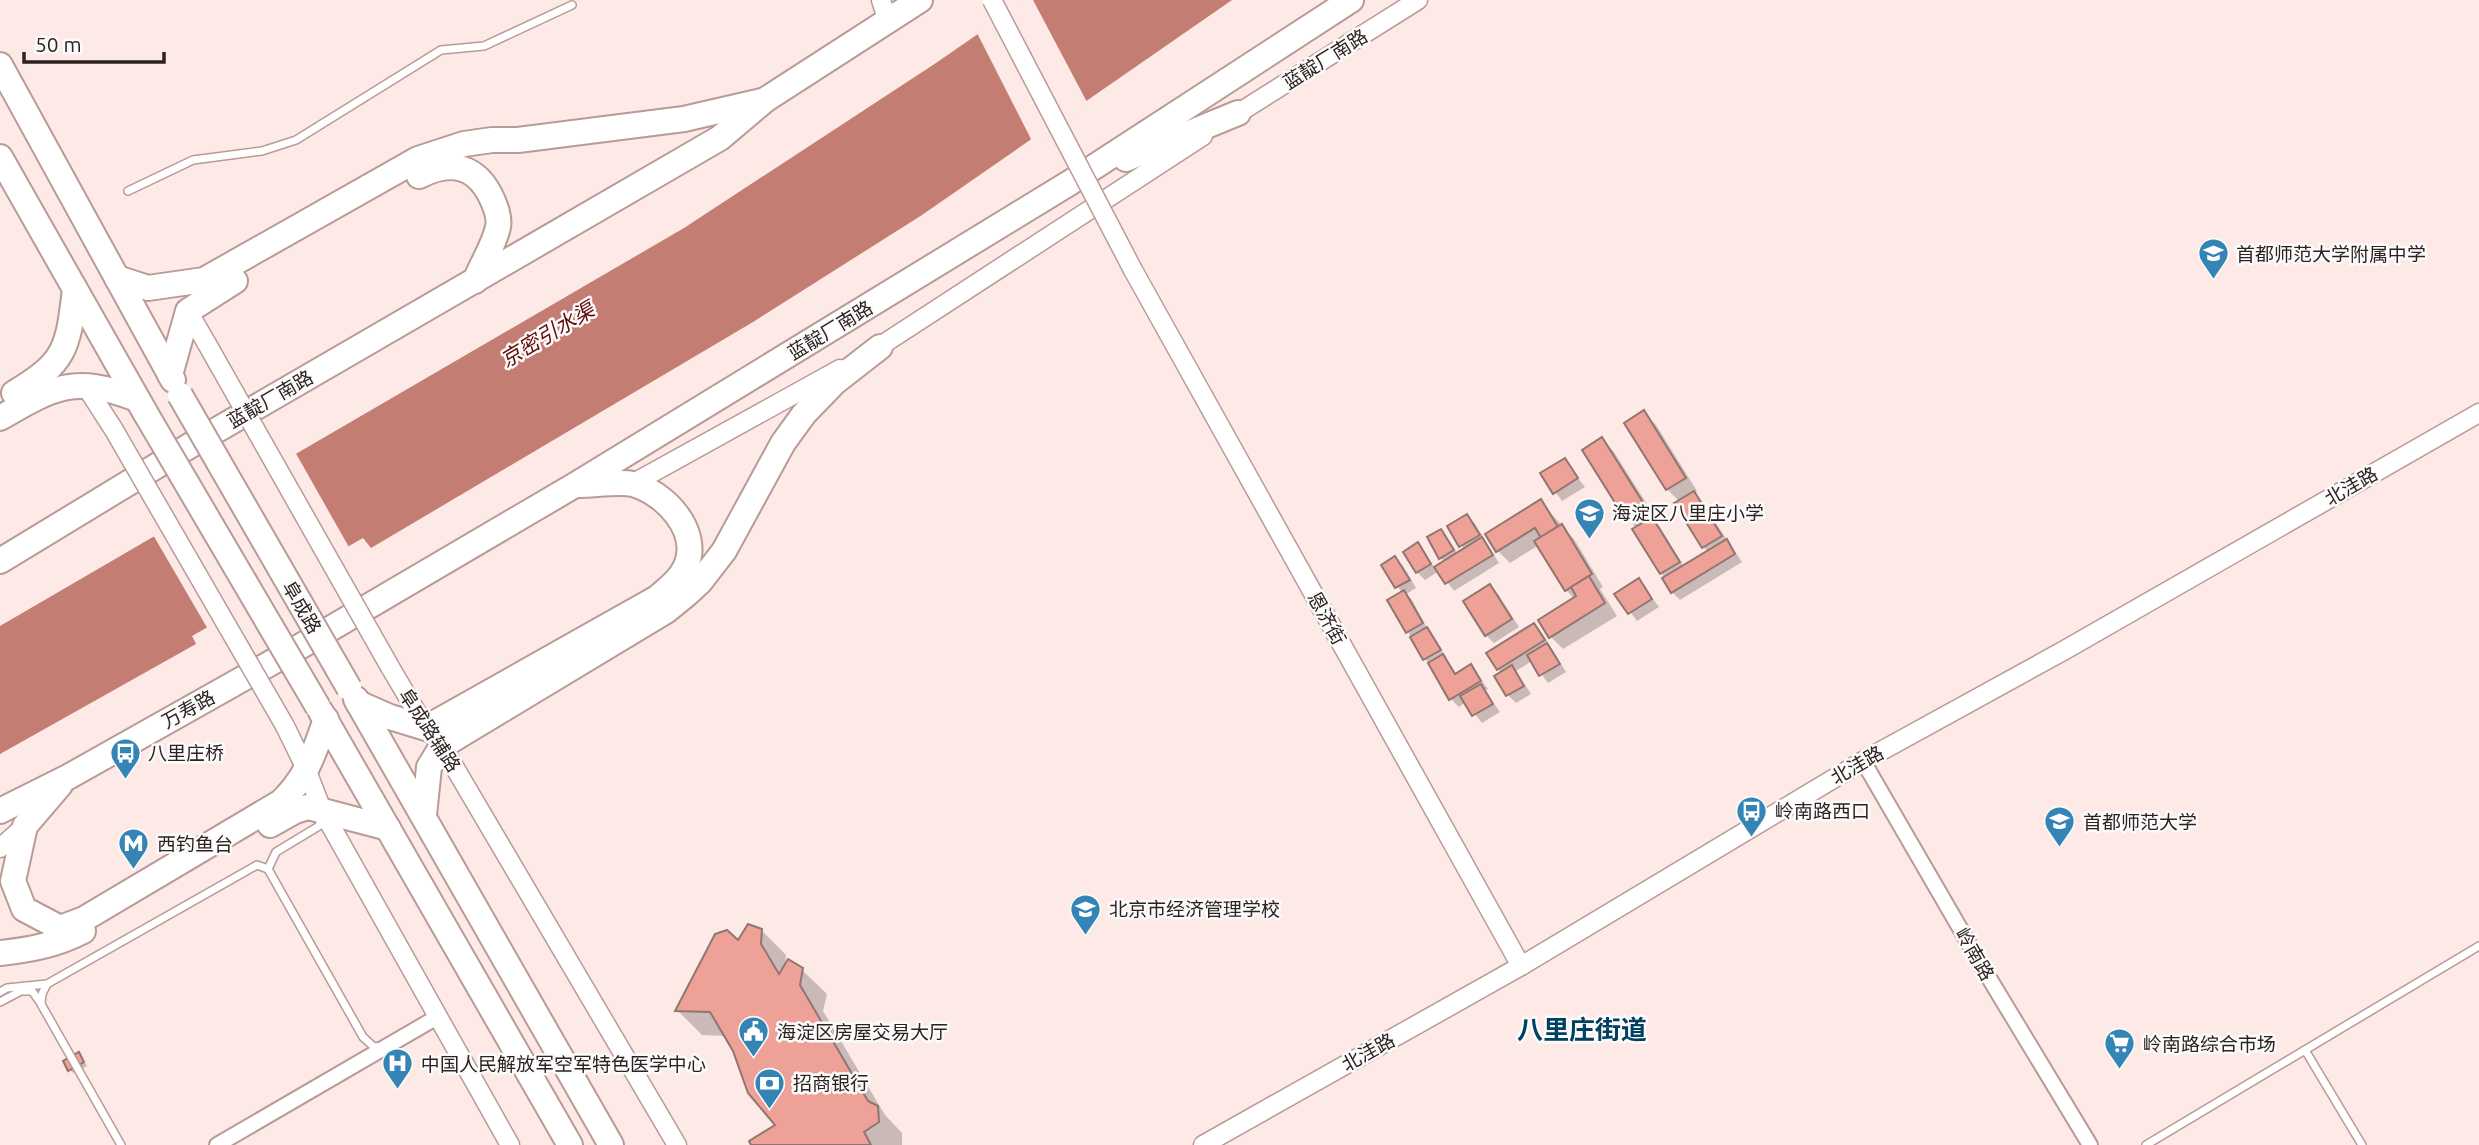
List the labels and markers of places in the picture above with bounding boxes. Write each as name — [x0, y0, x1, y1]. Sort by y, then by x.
school or university icon: 首都师范大学附属中学 — [2196, 237, 2230, 281]
place label: 首都师范大学附属中学 — [2236, 243, 2426, 265]
school or university icon: 海淀区八里庄小学 — [1572, 496, 1606, 540]
place label: 海淀区八里庄小学 — [1612, 502, 1764, 524]
bus stop icon: 八里庄桥 — [108, 736, 142, 780]
place label: 八里庄桥 — [148, 742, 224, 764]
bus stop icon: 岭南路西口 — [1735, 794, 1769, 838]
place label: 岭南路西口 — [1775, 800, 1870, 822]
school or university icon: 首都师范大学 — [2043, 805, 2077, 849]
place label: 首都师范大学 — [2083, 811, 2197, 833]
metro station icon: 西钓鱼台 — [117, 827, 151, 871]
place label: 西钓鱼台 — [157, 833, 233, 855]
school or university icon: 北京市经济管理学校 — [1069, 892, 1103, 936]
place label: 北京市经济管理学校 — [1109, 898, 1280, 920]
public building icon: 海淀区房屋交易大厅 — [737, 1015, 771, 1059]
place label: 海淀区房屋交易大厅 — [777, 1021, 948, 1043]
supermarket icon: 岭南路综合市场 — [2103, 1027, 2137, 1071]
place label: 岭南路综合市场 — [2143, 1033, 2276, 1055]
hospital icon: 中国人民解放军空军特色医学中心 — [381, 1047, 415, 1091]
place label: 中国人民解放军空军特色医学中心 — [421, 1053, 706, 1075]
bank icon: 招商银行 — [753, 1066, 787, 1110]
place label: 招商银行 — [793, 1072, 869, 1094]

